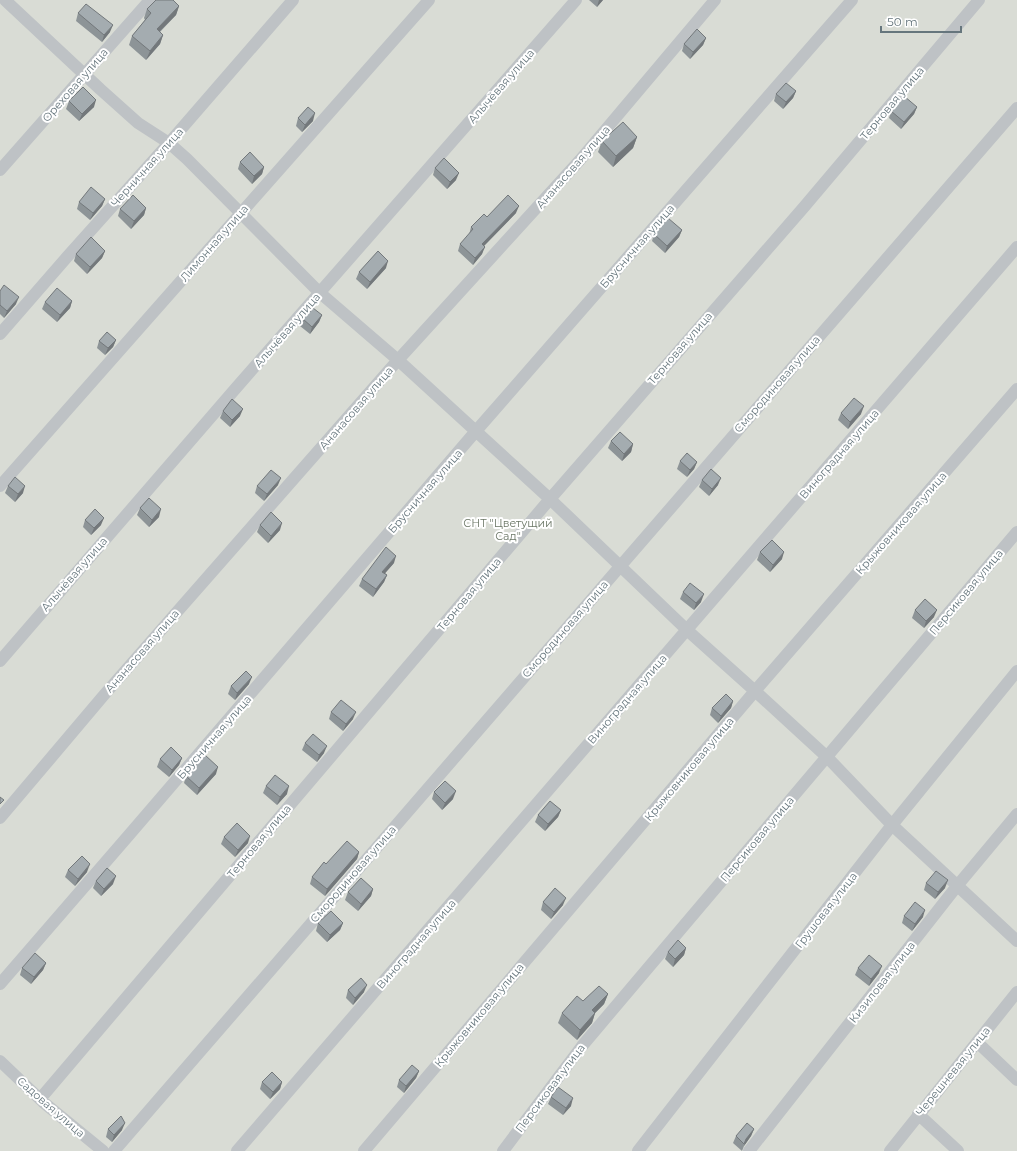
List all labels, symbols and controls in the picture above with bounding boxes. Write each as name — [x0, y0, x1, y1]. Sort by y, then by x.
scale bar — [881, 8, 961, 34]
text: 50 m — [887, 14, 918, 29]
street label: Ореховая улица — [39, 45, 111, 125]
street label: Алычёвая улица — [465, 46, 537, 126]
street label: Терновая улица — [857, 63, 927, 143]
street label: Ананасовая улица — [533, 122, 613, 212]
street label: Черничная улица — [108, 125, 186, 209]
street label: Брусничная улица — [597, 201, 677, 291]
street label: Лимонная улица — [177, 202, 251, 284]
street label: Алычёвая улица — [251, 290, 323, 370]
street label: Терновая улица — [645, 309, 715, 387]
street label: Смородиновая улица — [731, 333, 823, 435]
street label: Ананасовая улица — [316, 363, 396, 453]
street label: Виноградная улица — [796, 406, 882, 502]
street label: Брусничная улица — [385, 446, 465, 536]
street label: Крыжовниковая улица — [853, 469, 949, 577]
park label: СНТ "Цветущий Сад" — [463, 516, 553, 543]
street label: Алычёвая улица — [38, 534, 110, 614]
street label: Персиковая улица — [926, 546, 1006, 638]
street label: Терновая улица — [434, 554, 504, 634]
street label: Смородиновая улица — [519, 578, 611, 680]
street label: Ананасовая улица — [102, 606, 182, 696]
street label: Виноградная улица — [584, 651, 670, 747]
street label: Брусничная улица — [174, 692, 254, 782]
street label: Крыжовниковая улица — [641, 714, 737, 824]
street label: Персиковая улица — [717, 793, 797, 885]
street label: Терновая улица — [224, 801, 294, 881]
street label: Смородиновая улица — [307, 823, 399, 925]
street label: Грушовая улица — [792, 869, 860, 951]
street label: Виноградная улица — [373, 896, 459, 992]
street label: Кизиловая улица — [846, 938, 918, 1026]
street label: Крыжовниковая улица — [431, 960, 527, 1070]
street label: Черешневая улица — [913, 1024, 993, 1118]
street label: Персиковая улица — [512, 1041, 588, 1135]
street label: Садовая улица — [14, 1074, 88, 1140]

